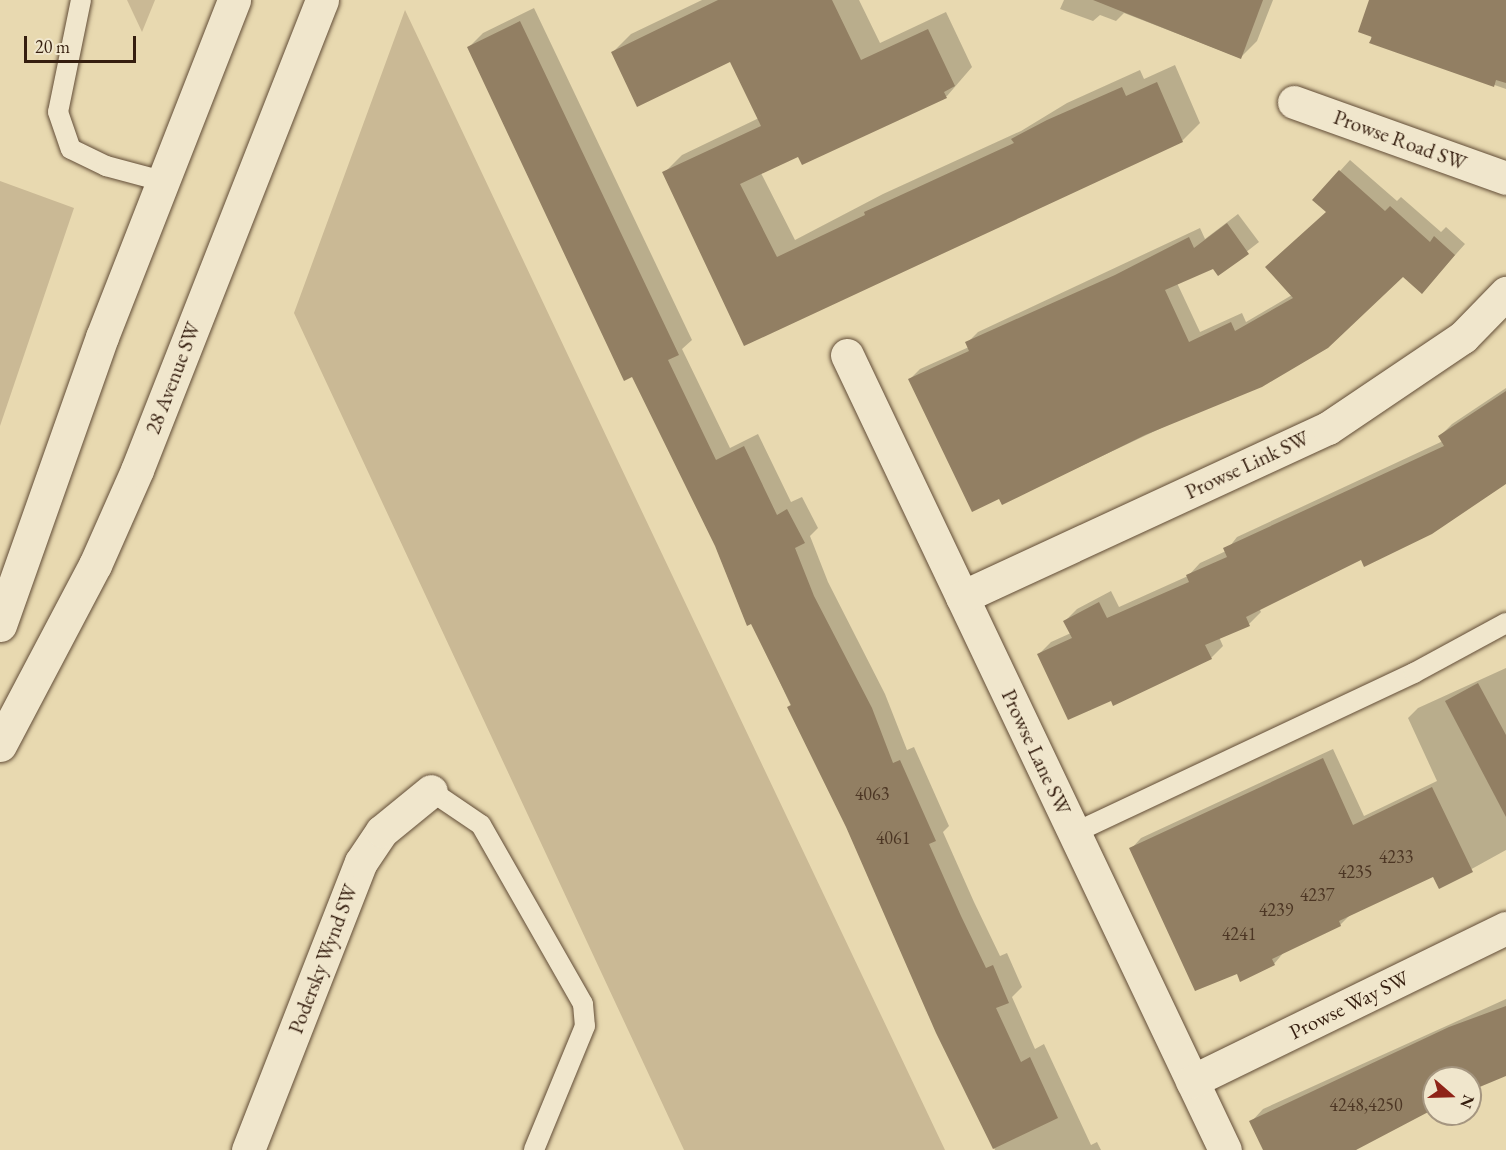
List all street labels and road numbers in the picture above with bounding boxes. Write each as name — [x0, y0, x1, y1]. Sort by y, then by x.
street label: Prowse Road SW — [1330, 104, 1470, 176]
street label: 28 Avenue SW — [140, 318, 206, 438]
street label: Prowse Link SW — [1181, 425, 1313, 505]
street label: Prowse Lane SW — [996, 685, 1076, 819]
street label: Podersky Wynd SW — [283, 881, 363, 1037]
street label: Prowse Way SW — [1285, 965, 1413, 1045]

